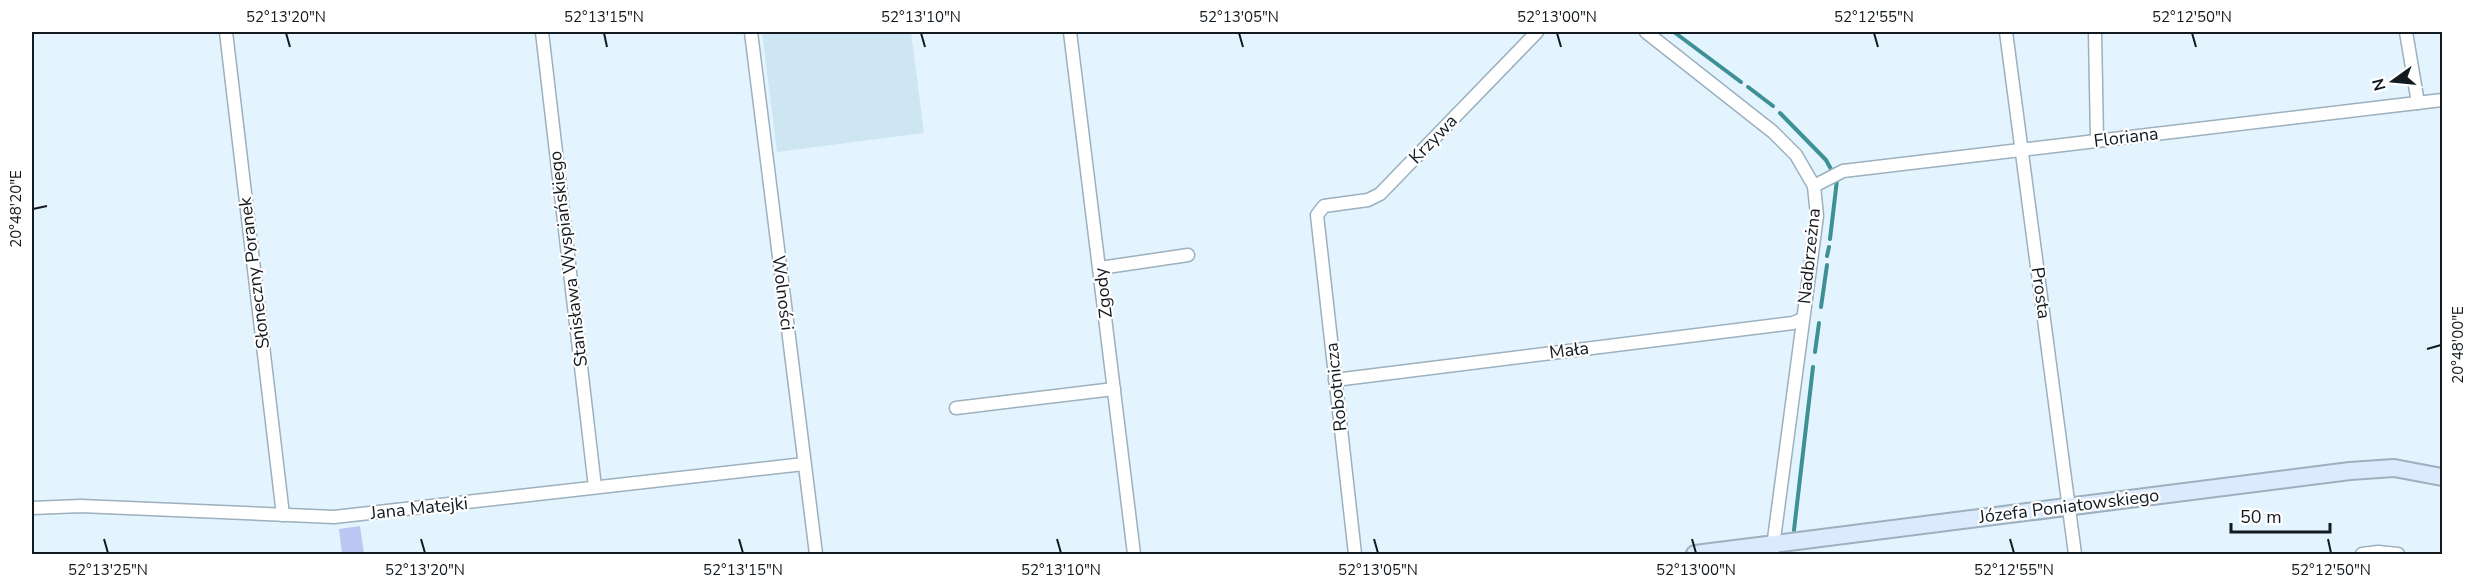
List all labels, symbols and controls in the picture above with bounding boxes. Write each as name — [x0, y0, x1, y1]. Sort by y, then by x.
text: 52°13'20"N — [246, 7, 326, 27]
text: 52°13'15"N — [564, 7, 644, 27]
text: 52°13'10"N — [881, 7, 961, 27]
text: 52°13'05"N — [1199, 7, 1279, 27]
text: 52°13'00"N — [1517, 7, 1597, 27]
text: 52°12'55"N — [1834, 7, 1914, 27]
text: 52°12'50"N — [2152, 7, 2232, 27]
north arrow — [2363, 51, 2423, 111]
text: N — [2367, 76, 2392, 93]
street label: Krzywa — [1404, 109, 1462, 169]
street label: Floriana — [2092, 121, 2160, 153]
street label: Stanisława Wyspiańskiego — [543, 150, 593, 368]
text: 20°48'20"E — [6, 170, 26, 248]
street label: Słoneczny Poranek — [233, 195, 275, 350]
street label: Nadbrzeżna — [1792, 207, 1826, 305]
street label: Wolności — [766, 254, 800, 332]
street label: Zgody — [1088, 266, 1118, 320]
street label: Prosta — [2026, 266, 2056, 320]
text: 20°48'00"E — [2448, 306, 2468, 384]
street label: Mała — [1548, 336, 1590, 364]
street label: Robotnicza — [1319, 341, 1353, 433]
street label: Józefa Poniatowskiego — [1976, 483, 2161, 529]
street label: Jana Matejki — [368, 491, 469, 525]
scale bar — [2231, 496, 2330, 534]
text: 50 m — [2240, 505, 2282, 529]
text: 52°13'25"N — [68, 560, 148, 580]
text: 52°13'20"N — [385, 560, 465, 580]
text: 52°13'15"N — [703, 560, 783, 580]
text: 52°13'10"N — [1021, 560, 1101, 580]
text: 52°13'05"N — [1338, 560, 1418, 580]
text: 52°13'00"N — [1656, 560, 1736, 580]
text: 52°12'55"N — [1974, 560, 2054, 580]
text: 52°12'50"N — [2291, 560, 2371, 580]

